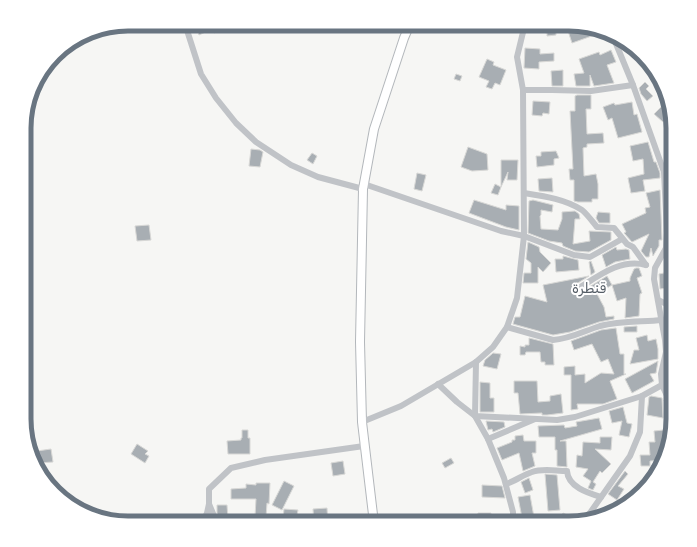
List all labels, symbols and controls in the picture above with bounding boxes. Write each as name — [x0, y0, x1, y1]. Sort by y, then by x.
district label: قنطرة — [572, 280, 606, 297]

